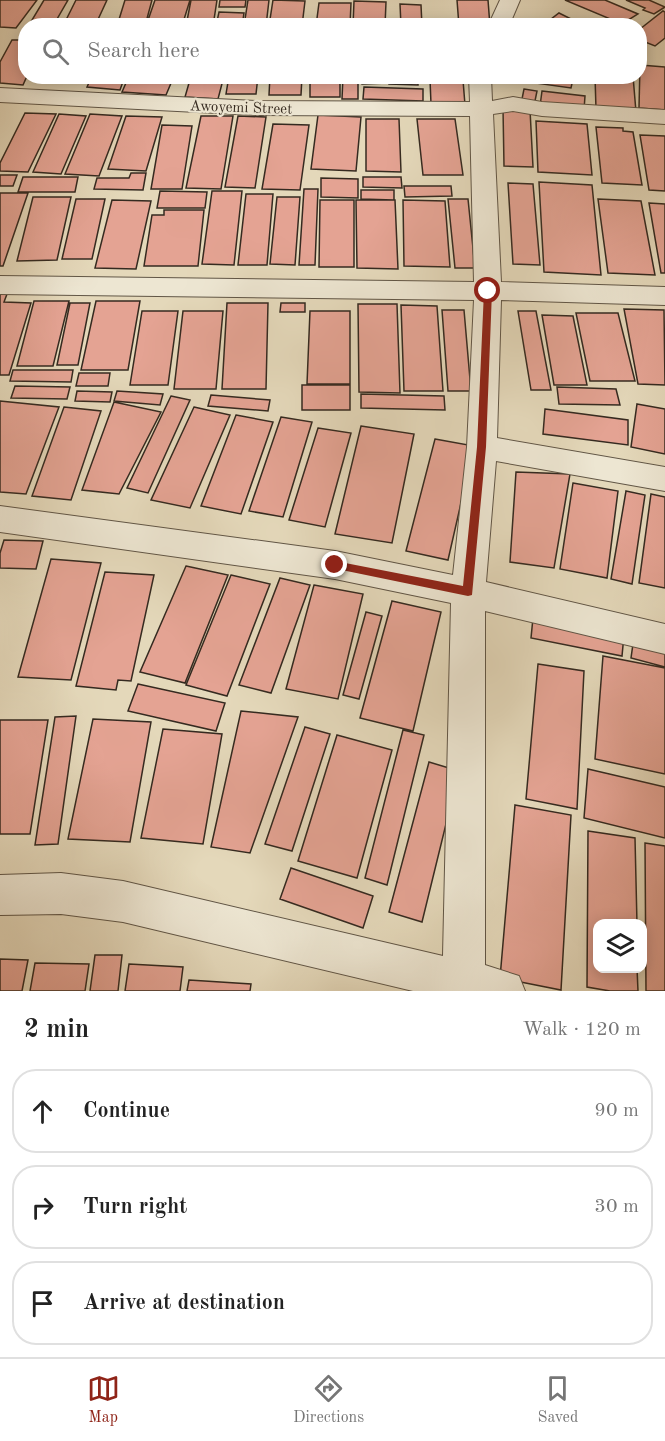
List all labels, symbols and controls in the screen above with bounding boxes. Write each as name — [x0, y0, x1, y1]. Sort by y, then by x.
search box — [18, 18, 647, 84]
icon: search — [39, 35, 72, 68]
text: Search here — [87, 40, 200, 62]
street label: Awoyemi Street — [189, 99, 293, 118]
route start — [474, 277, 500, 303]
route end — [321, 551, 347, 577]
map controls — [593, 919, 647, 973]
button: layers — [593, 919, 647, 973]
text: 2 min — [24, 1017, 89, 1043]
text: Walk · 120 m — [522, 1020, 641, 1040]
icon: ahead — [26, 1095, 59, 1128]
text: Continue — [83, 1100, 170, 1122]
text: 90 m — [594, 1101, 639, 1121]
icon: right — [26, 1191, 59, 1224]
text: Turn right — [83, 1196, 187, 1218]
text: 30 m — [594, 1197, 639, 1217]
icon: arrive — [26, 1287, 59, 1320]
text: Arrive at destination — [83, 1292, 285, 1314]
tab: Map — [87, 1372, 120, 1428]
tab: Directions — [293, 1372, 364, 1428]
tab: Saved — [538, 1372, 578, 1428]

